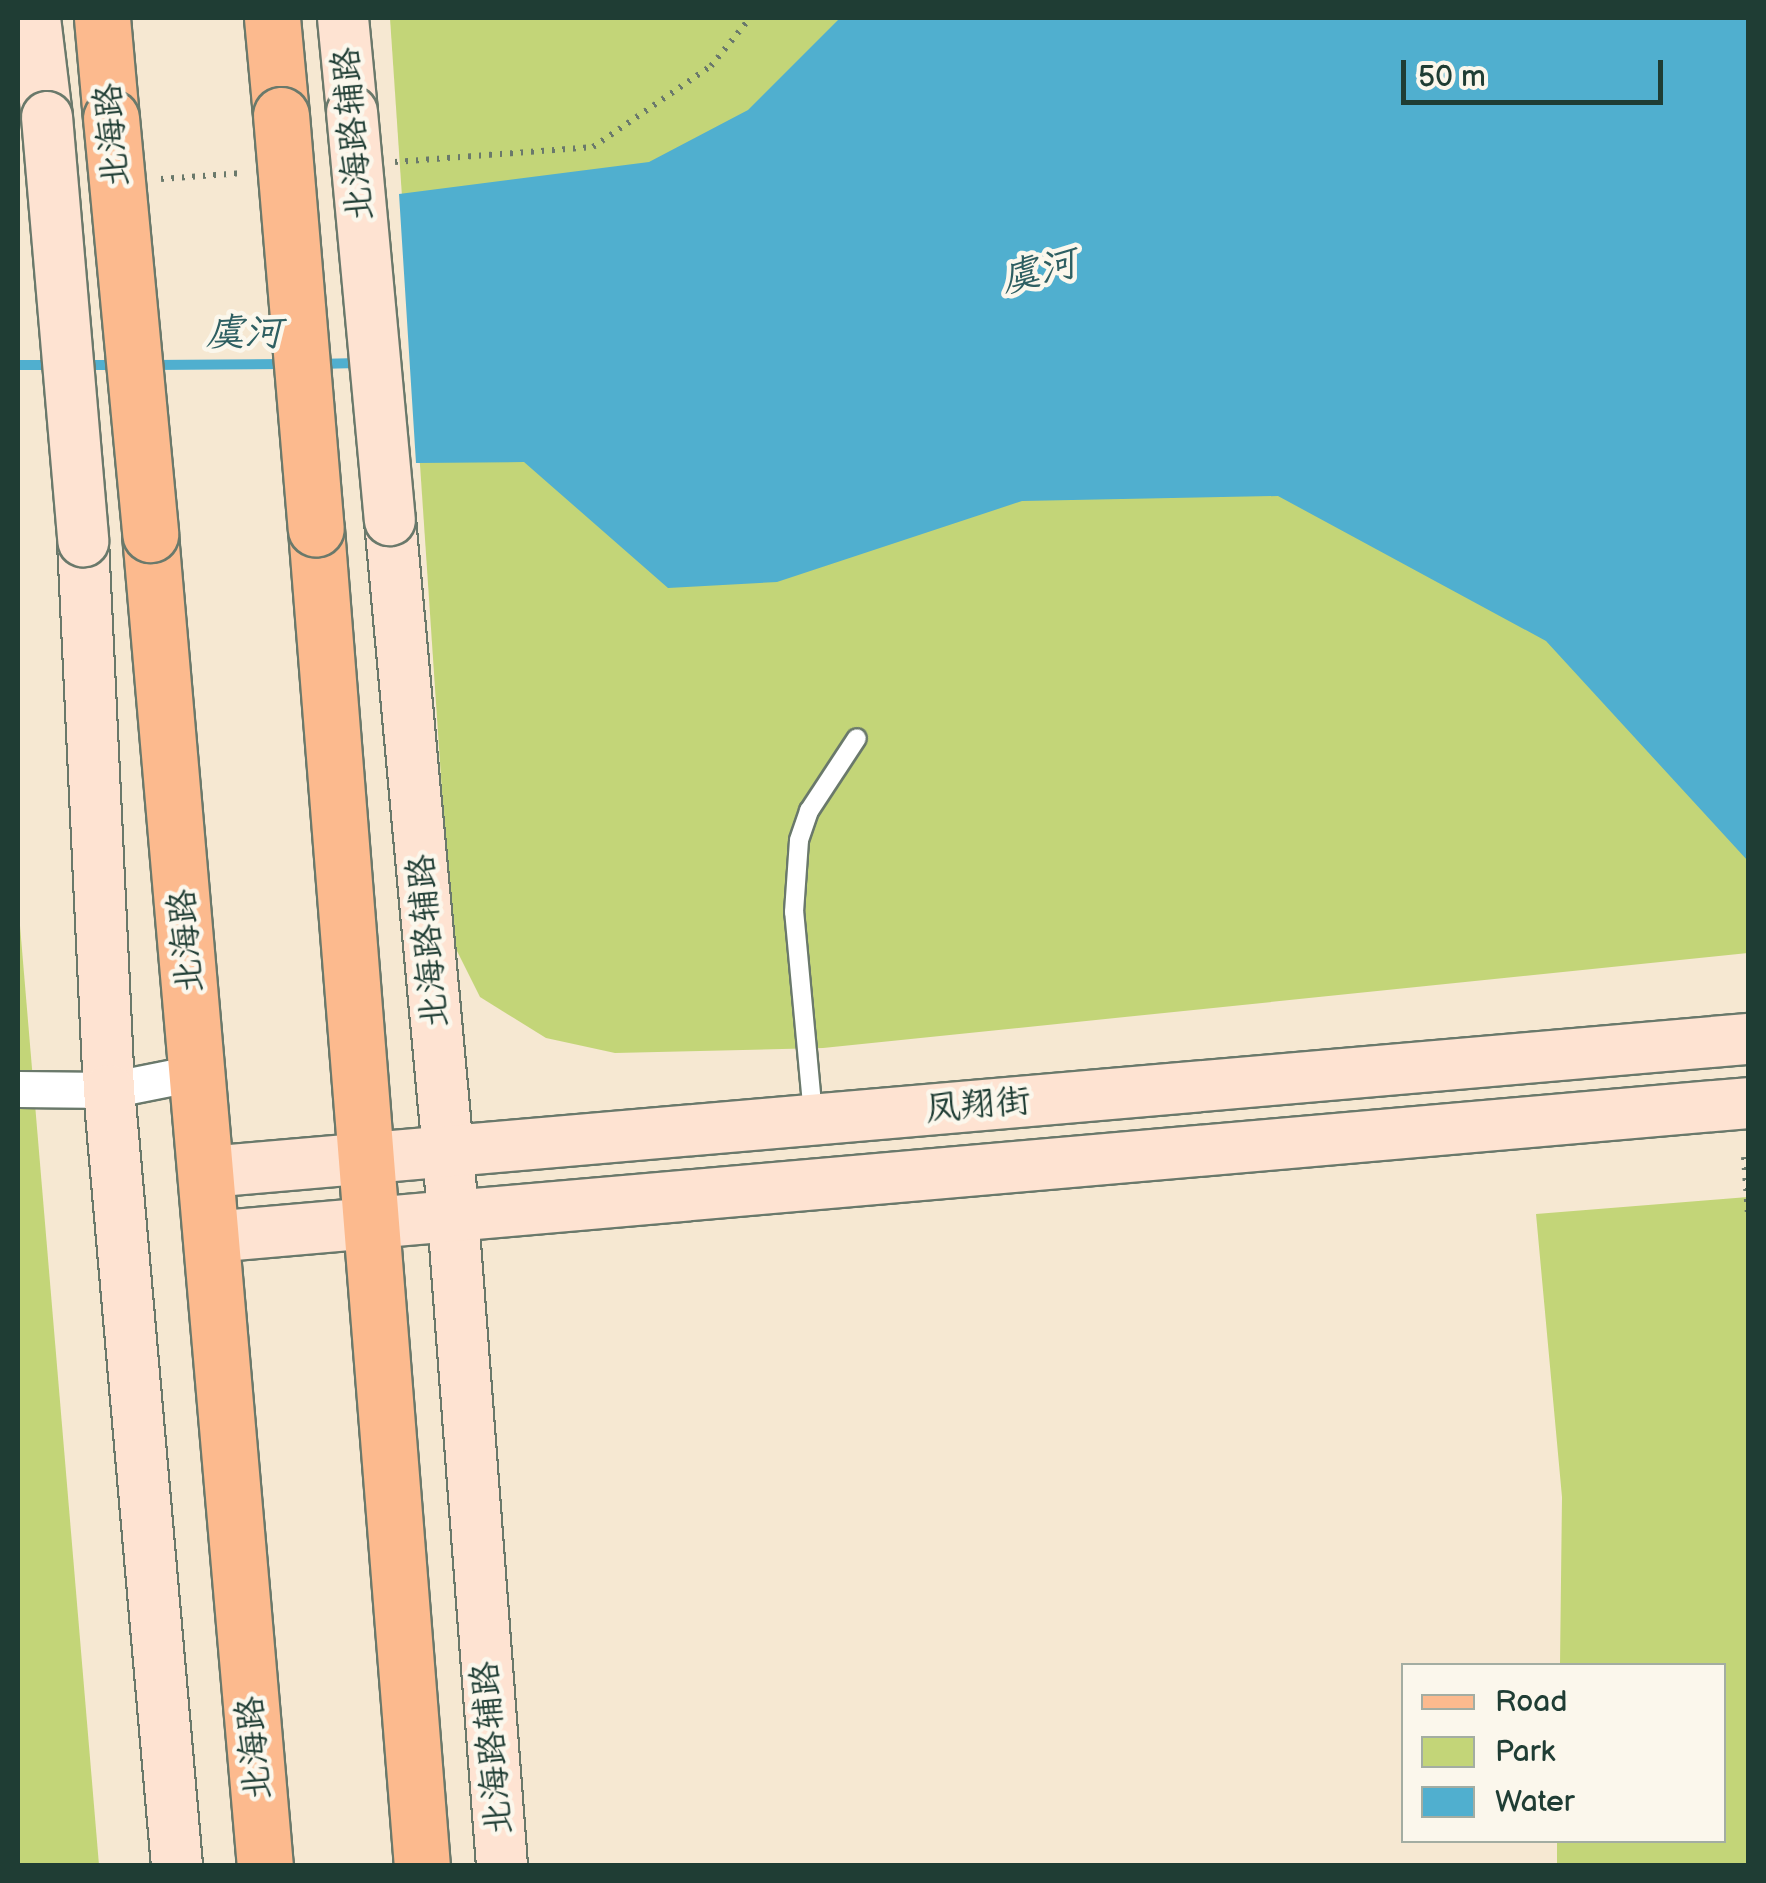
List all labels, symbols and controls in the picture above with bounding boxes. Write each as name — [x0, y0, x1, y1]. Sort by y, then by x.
scale bar — [1406, 40, 1668, 102]
street label: 北海路辅路 — [325, 45, 383, 223]
text: 50 m — [1418, 59, 1486, 95]
street label: 北海路 — [88, 81, 138, 189]
water label: 虞河 — [997, 241, 1081, 303]
water label: 虞河 — [206, 311, 282, 357]
street label: 北海路辅路 — [400, 852, 458, 1030]
street label: 北海路 — [162, 887, 212, 995]
street label: 凤翔街 — [924, 1081, 1032, 1131]
street label: 北海路辅路 — [464, 1659, 522, 1837]
legend — [1401, 1663, 1726, 1843]
text: Road — [1495, 1684, 1568, 1720]
street label: 北海路 — [230, 1694, 280, 1802]
text: Park — [1495, 1734, 1555, 1770]
text: Water — [1495, 1784, 1575, 1820]

